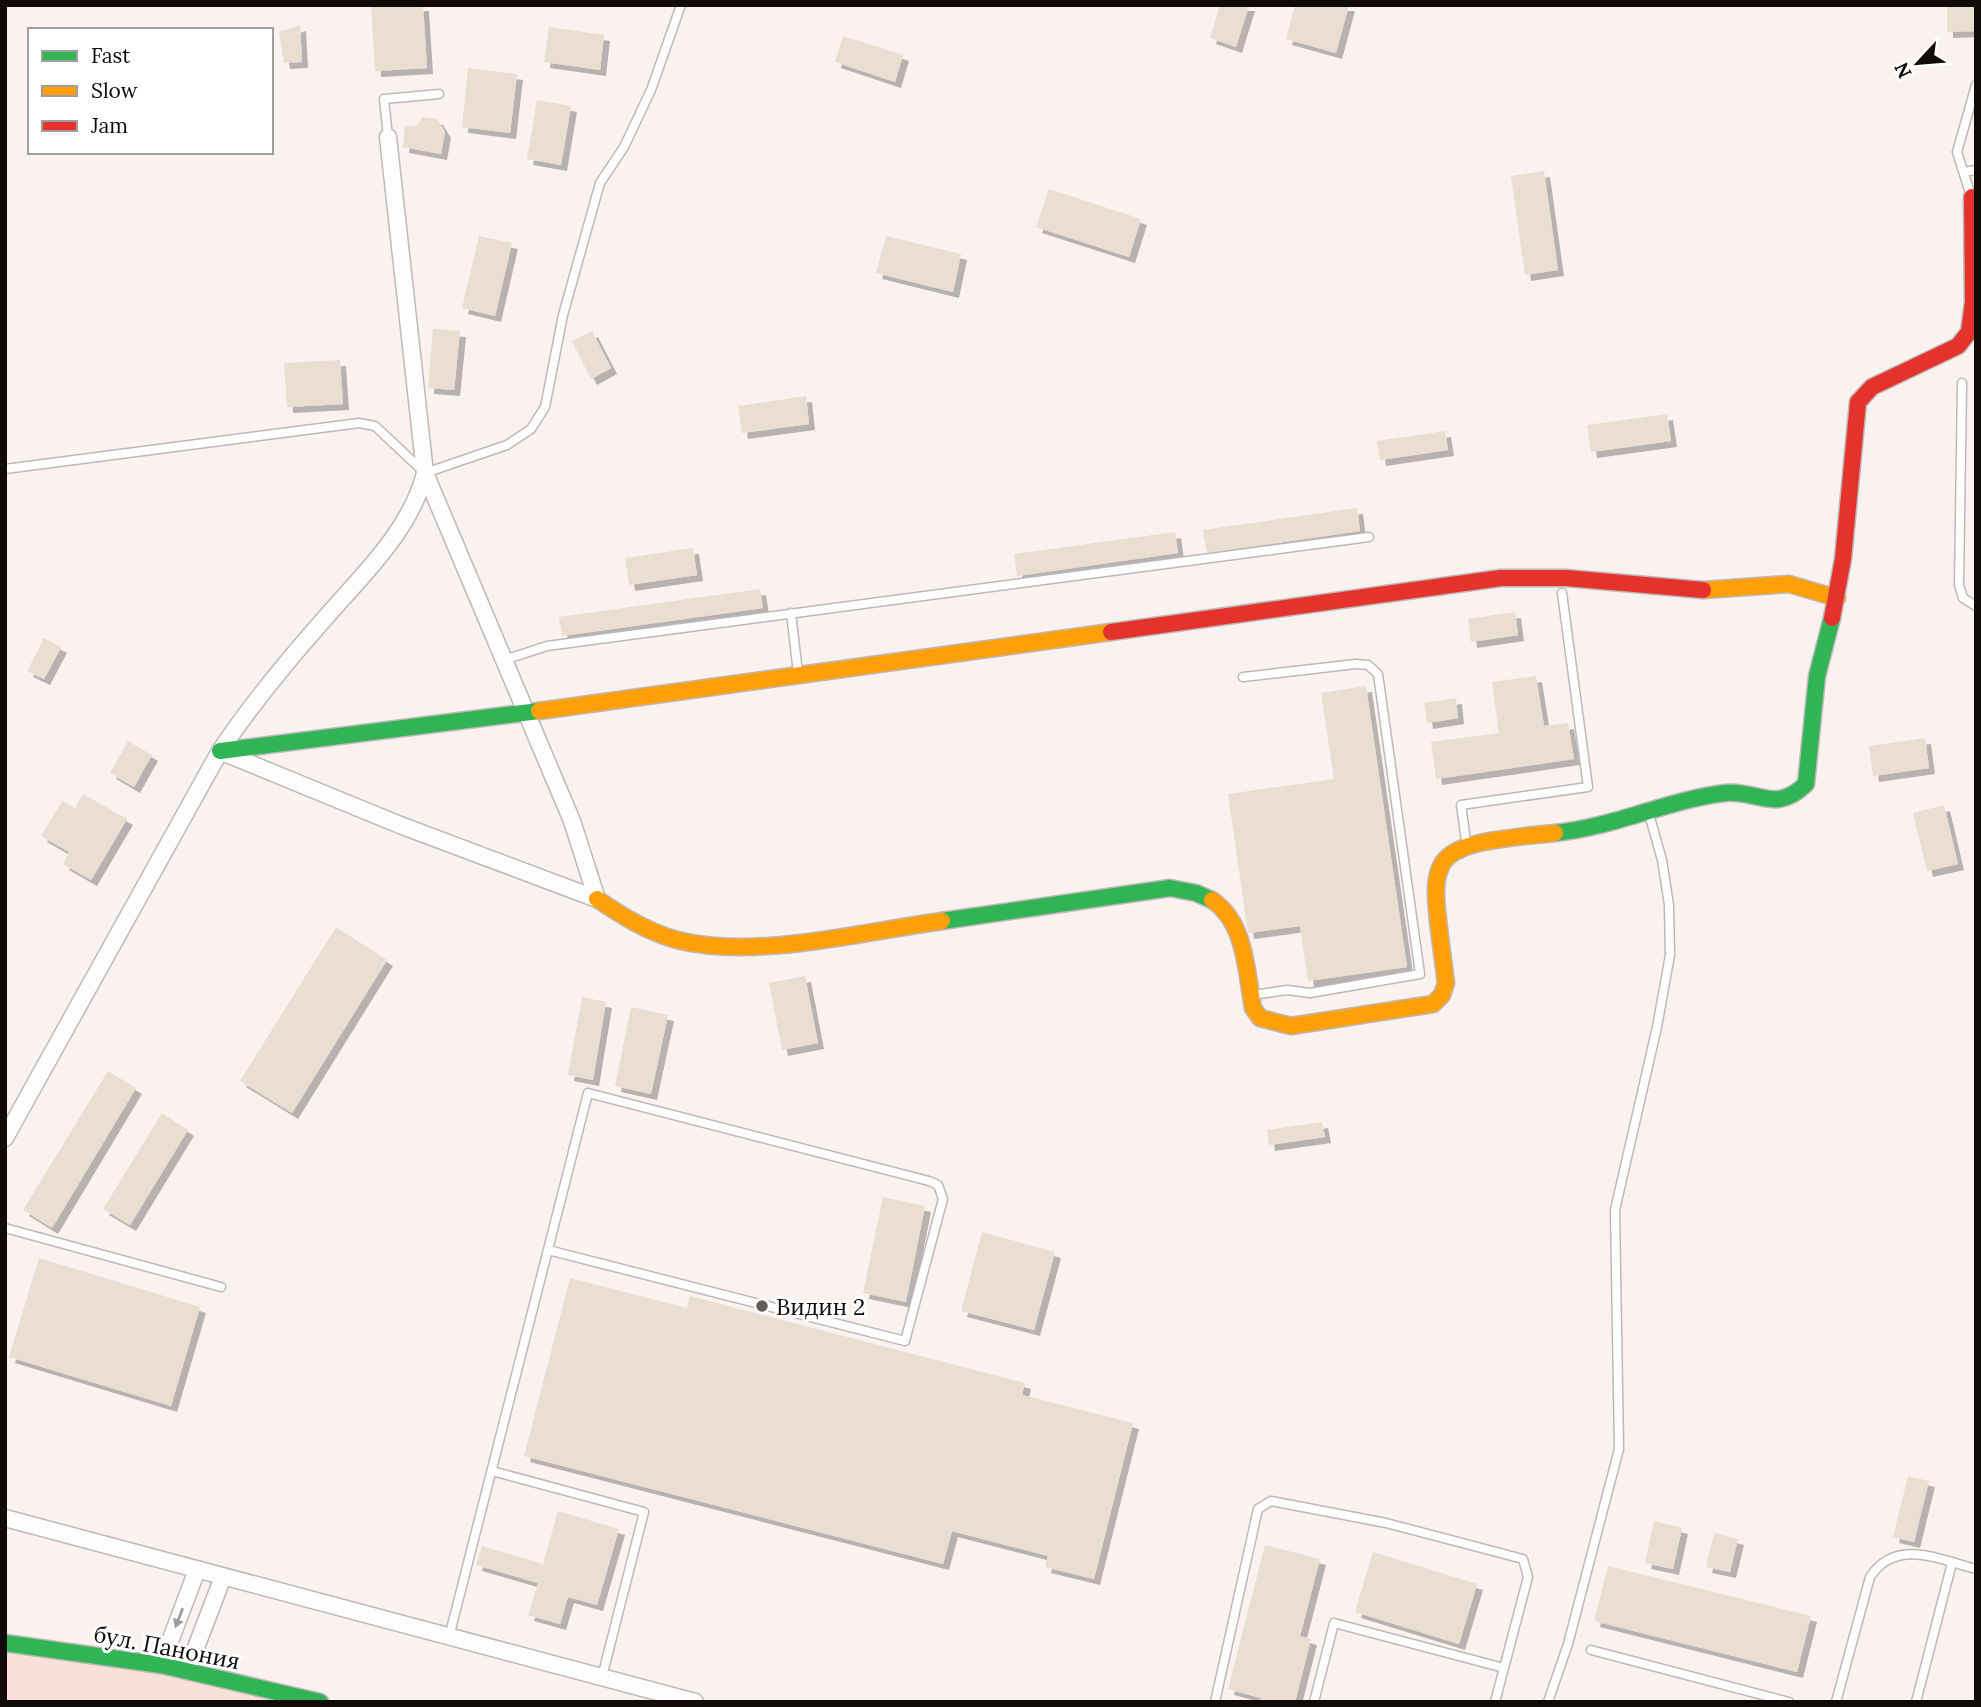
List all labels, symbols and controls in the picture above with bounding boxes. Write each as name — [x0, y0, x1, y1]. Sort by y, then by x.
legend — [28, 28, 273, 154]
north arrow — [1883, 28, 1953, 98]
text: Fast — [91, 42, 131, 69]
text: N — [1889, 58, 1917, 82]
text: Slow — [91, 77, 138, 104]
text: Jam — [90, 112, 128, 139]
place label: Видин 2 — [776, 1292, 865, 1321]
marker: Видин 2 — [754, 1298, 770, 1314]
one-way arrow — [173, 1607, 184, 1628]
street label: бул. Панония — [92, 1619, 242, 1675]

